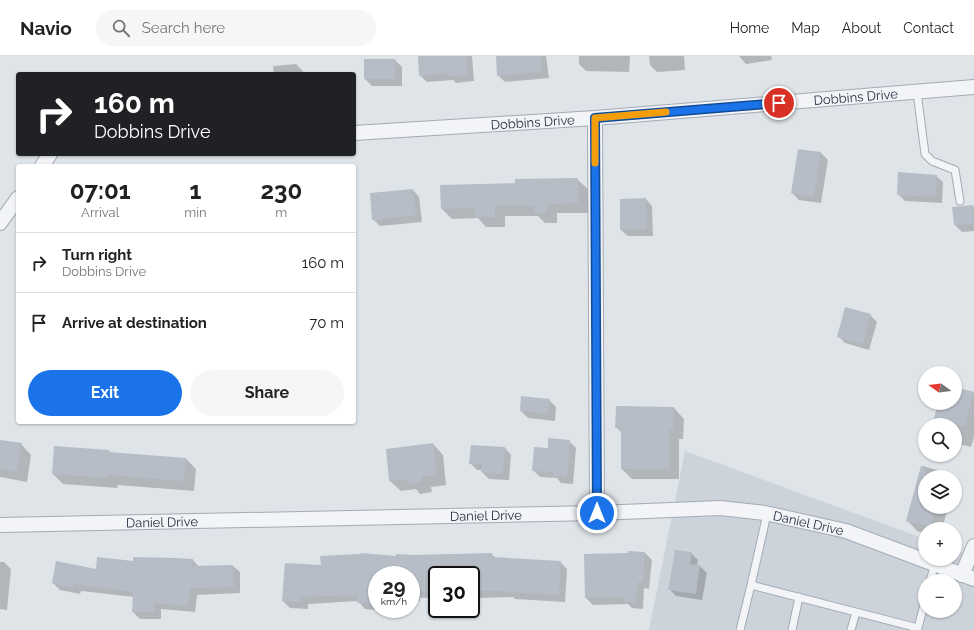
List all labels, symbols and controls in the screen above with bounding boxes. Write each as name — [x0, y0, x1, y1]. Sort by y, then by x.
search box — [96, 10, 376, 46]
text: Navio — [20, 17, 72, 39]
icon: search — [110, 17, 132, 39]
text: Search here — [142, 19, 225, 37]
text: Home — [730, 20, 769, 36]
text: Map — [791, 20, 820, 36]
text: About — [842, 20, 881, 36]
text: Contact — [903, 20, 954, 36]
pin — [762, 86, 796, 120]
street label: Dobbins Drive — [813, 86, 899, 108]
text: 160 m — [94, 87, 175, 120]
icon: right — [28, 88, 80, 140]
icon: arrive — [768, 92, 790, 114]
street label: Dobbins Drive — [490, 112, 576, 132]
text: Dobbins Drive — [94, 121, 210, 142]
text: 07:01 — [70, 176, 131, 205]
text: 1 — [190, 176, 201, 205]
text: 230 — [261, 176, 302, 205]
text: Arrival — [81, 205, 119, 220]
text: min — [184, 205, 207, 220]
text: m — [275, 205, 287, 220]
text: Turn right — [62, 246, 132, 264]
icon: right — [28, 252, 50, 274]
text: 160 m — [302, 254, 344, 272]
text: Dobbins Drive — [62, 264, 146, 279]
icon: arrive — [28, 312, 50, 334]
text: Arrive at destination — [62, 314, 207, 332]
text: 70 m — [309, 314, 344, 332]
north arrow — [918, 366, 962, 410]
map controls — [918, 366, 962, 618]
button: Exit — [28, 370, 182, 416]
button: Share — [190, 370, 344, 416]
button: search — [918, 418, 962, 462]
button: layers — [918, 470, 962, 514]
position arrow — [576, 492, 618, 534]
street label: Daniel Drive — [450, 507, 522, 523]
street label: Daniel Drive — [772, 508, 846, 538]
street label: Daniel Drive — [126, 514, 198, 530]
button: + — [918, 522, 962, 566]
speed limit sign: 30 — [428, 566, 480, 618]
button: − — [918, 574, 962, 618]
text: 29 — [382, 575, 406, 599]
text: km/h — [381, 596, 407, 607]

